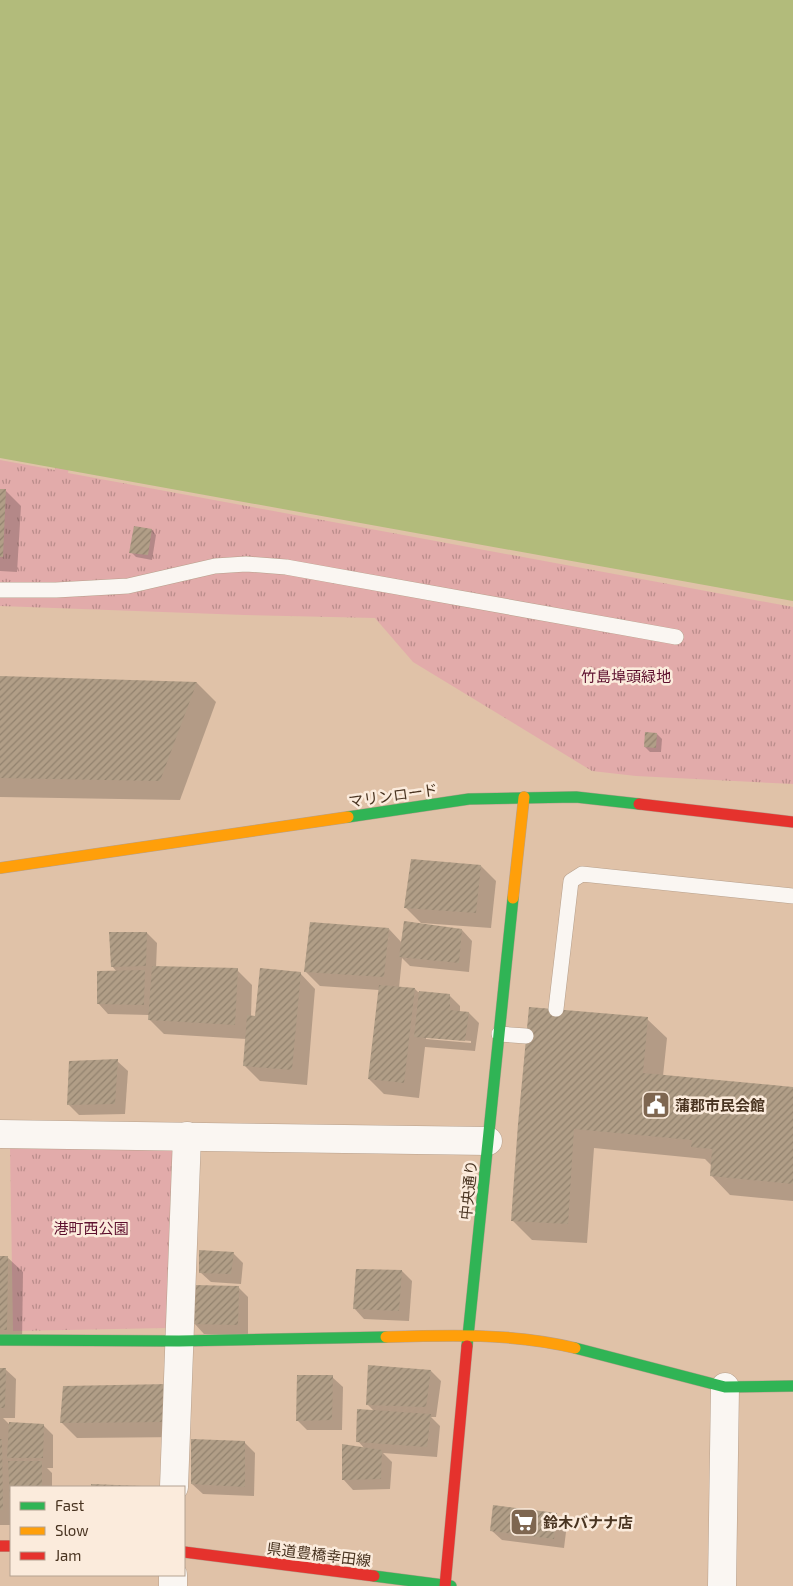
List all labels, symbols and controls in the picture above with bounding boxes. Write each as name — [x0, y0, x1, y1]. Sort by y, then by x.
park label: 竹島埠頭緑地 — [581, 667, 671, 685]
street label: マリンロード — [347, 780, 439, 810]
public building icon: 蒲郡市民会館 — [641, 1090, 671, 1120]
place label: 蒲郡市民会館 — [675, 1096, 765, 1114]
street label: 中央通り — [456, 1159, 480, 1221]
park label: 港町西公園 — [53, 1219, 129, 1237]
legend — [10, 1486, 185, 1576]
text: Fast — [55, 1496, 85, 1514]
supermarket icon: 鈴木バナナ店 — [509, 1507, 539, 1537]
place label: 鈴木バナナ店 — [543, 1513, 633, 1531]
text: Slow — [55, 1521, 89, 1539]
street label: 県道豊橋幸田線 — [266, 1539, 372, 1569]
text: Jam — [55, 1546, 81, 1564]

